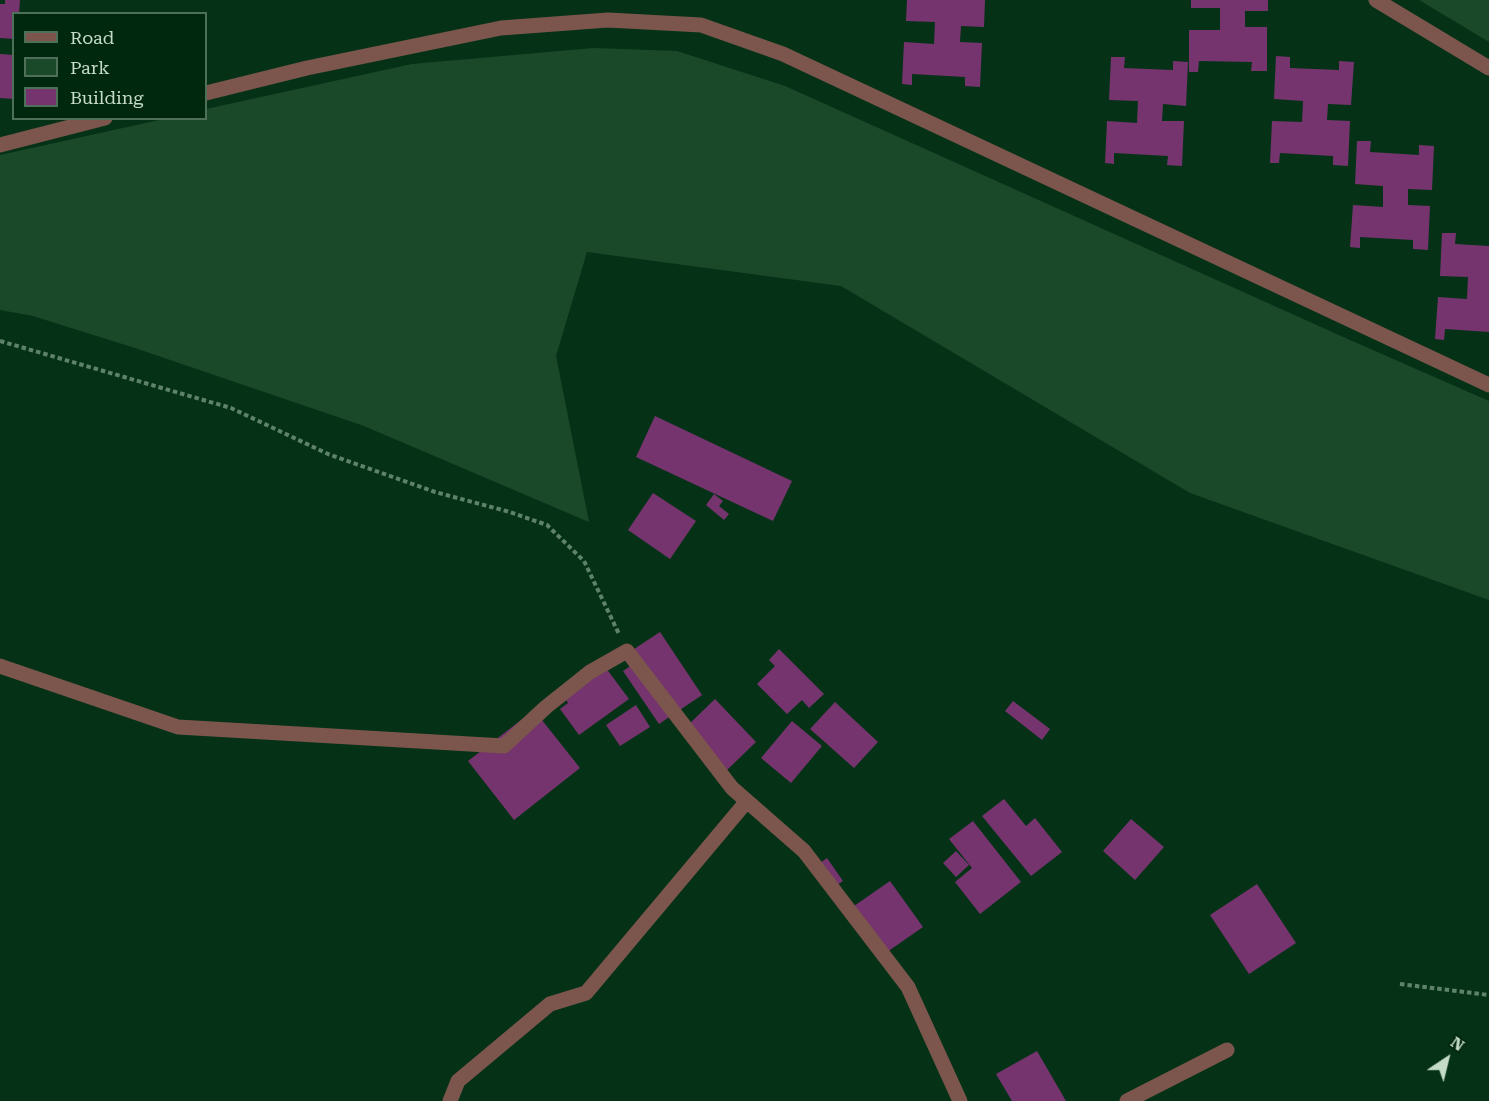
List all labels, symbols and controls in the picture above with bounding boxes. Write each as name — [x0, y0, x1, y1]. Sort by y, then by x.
legend — [12, 12, 207, 120]
text: Road — [70, 27, 114, 48]
text: Park — [70, 57, 110, 78]
text: Building — [70, 87, 144, 108]
north arrow — [1417, 1029, 1477, 1089]
text: N — [1447, 1033, 1468, 1055]

